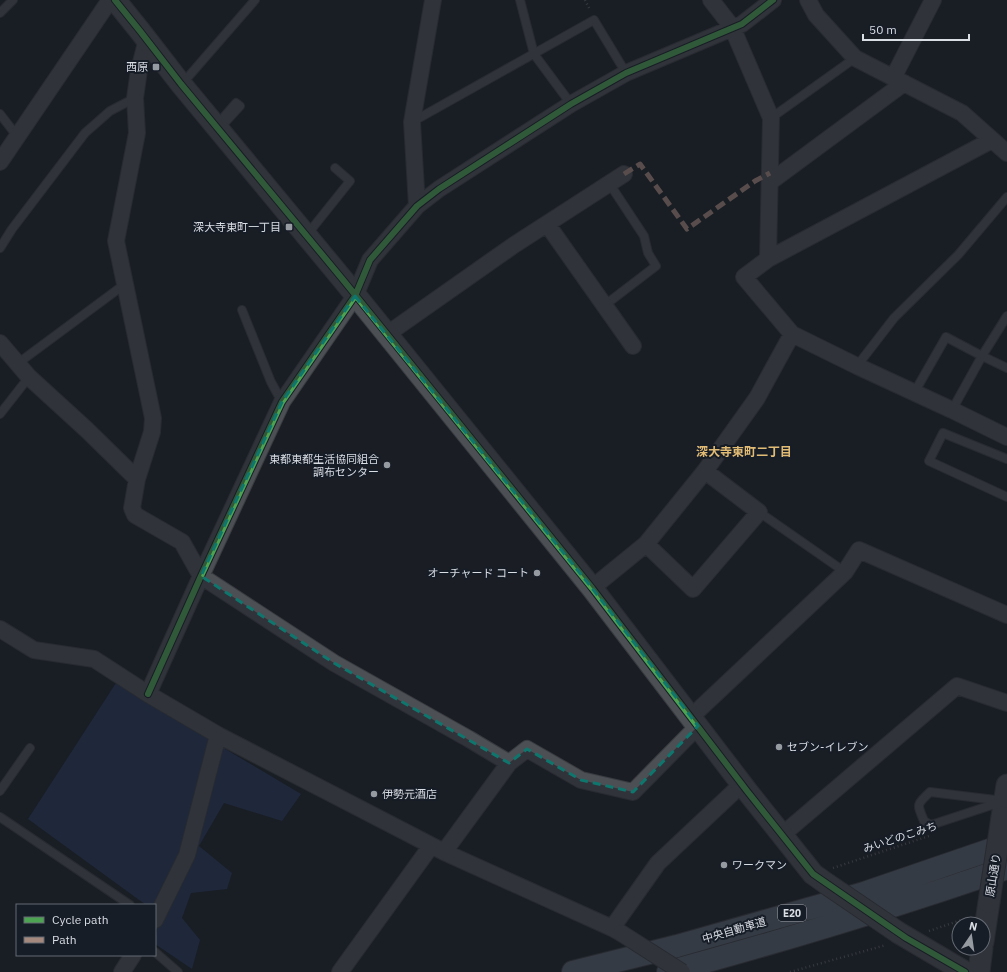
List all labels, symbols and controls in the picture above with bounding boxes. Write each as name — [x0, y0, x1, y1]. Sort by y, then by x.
scale bar — [863, 16, 969, 42]
text: 50 m — [869, 22, 897, 37]
place label: 西原 — [126, 60, 148, 74]
marker: 西原 — [151, 62, 161, 72]
place label: 深大寺東町一丁目 — [193, 220, 281, 234]
marker: 深大寺東町一丁目 — [284, 222, 294, 232]
district label: 深大寺東町二丁目 — [696, 444, 792, 459]
place label: 東都東都生活協同組合 調布センター — [269, 452, 379, 479]
marker: 東都東都生活協同組合 調布センター — [382, 460, 392, 470]
place label: オーチャード コート — [428, 566, 529, 580]
marker: オーチャード コート — [532, 568, 542, 578]
place label: セブン-イレブン — [787, 740, 868, 754]
marker: セブン-イレブン — [774, 742, 784, 752]
place label: 伊勢元酒店 — [382, 787, 437, 801]
marker: 伊勢元酒店 — [369, 789, 379, 799]
street label: みいどのこみち — [861, 818, 939, 856]
street label: 原山通り — [983, 852, 1003, 898]
place label: ワークマン — [732, 858, 787, 872]
marker: ワークマン — [719, 860, 729, 870]
legend — [16, 904, 156, 956]
road number: E20 — [778, 905, 806, 921]
text: Cycle path — [52, 912, 109, 927]
street label: 中央自動車道 — [700, 914, 768, 946]
north arrow — [951, 916, 991, 956]
text: N — [968, 919, 979, 934]
text: Path — [52, 932, 77, 947]

